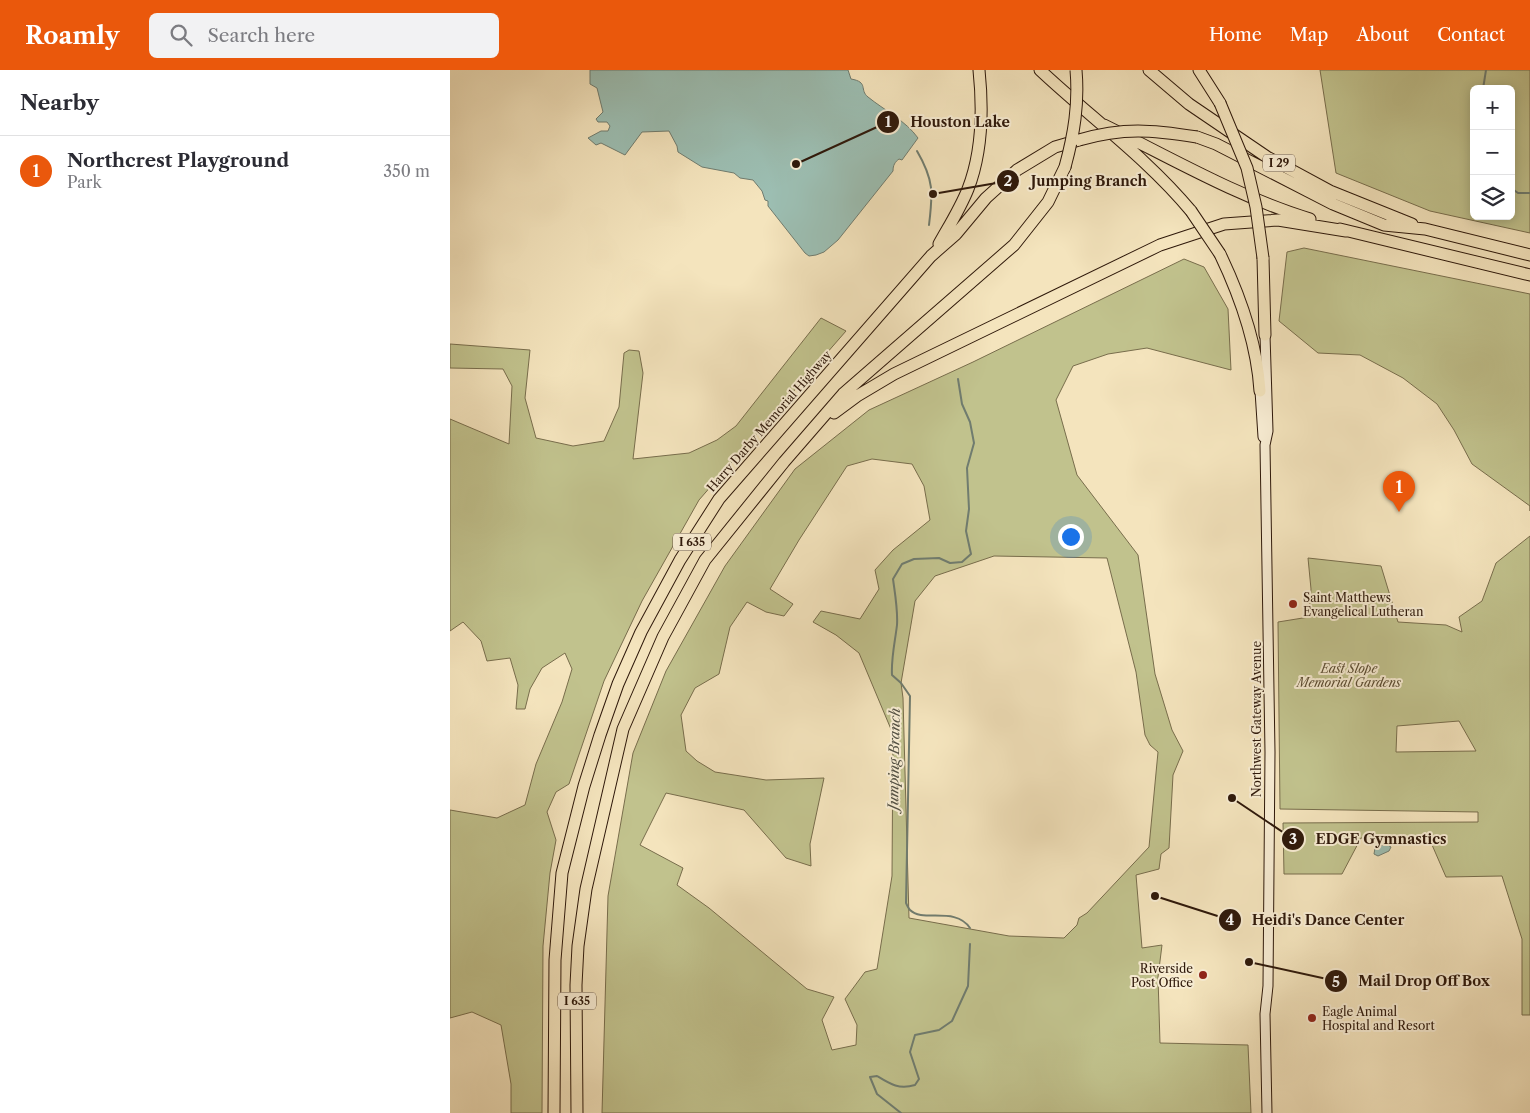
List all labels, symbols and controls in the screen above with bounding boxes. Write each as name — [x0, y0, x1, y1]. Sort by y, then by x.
search box — [149, 13, 499, 58]
text: Roamly — [25, 21, 119, 50]
icon: search — [167, 21, 195, 49]
text: Search here — [207, 24, 315, 47]
text: Home — [1209, 24, 1262, 46]
text: Map — [1290, 24, 1328, 46]
text: About — [1356, 24, 1409, 46]
text: Contact — [1437, 24, 1505, 46]
map controls — [1470, 85, 1515, 220]
button: + — [1470, 85, 1515, 130]
text: Nearby — [20, 90, 99, 115]
callout: Houston Lake — [875, 107, 1020, 136]
text: 1 — [885, 112, 892, 131]
text: Houston Lake — [910, 113, 1010, 131]
button: − — [1470, 130, 1515, 175]
text: Northcrest Playground — [67, 149, 289, 172]
road number: I 29 — [1263, 155, 1295, 172]
text: 1 — [32, 161, 40, 181]
text: 350 m — [383, 161, 430, 181]
callout: Jumping Branch — [996, 166, 1157, 195]
text: 2 — [1004, 171, 1013, 190]
text: Park — [67, 172, 102, 192]
text: Jumping Branch — [1028, 172, 1148, 190]
button: layers — [1470, 175, 1515, 220]
street label: Harry Darby Memorial Highway — [704, 347, 835, 495]
pin: 1 — [1383, 471, 1415, 512]
your location — [1058, 524, 1084, 550]
road number: I 635 — [673, 534, 711, 551]
place label: Saint Matthews Evangelical Lutheran — [1303, 590, 1424, 619]
marker: Saint Matthews Evangelical Lutheran — [1287, 598, 1299, 610]
street label: Northwest Gateway Avenue — [1249, 641, 1264, 797]
park label: East Slope Memorial Gardens — [1295, 661, 1402, 690]
water label: Jumping Branch — [884, 708, 904, 814]
callout: EDGE Gymnastics — [1281, 824, 1457, 853]
text: 3 — [1289, 829, 1297, 848]
text: EDGE Gymnastics — [1315, 830, 1447, 848]
callout: Heidi's Dance Center — [1217, 905, 1415, 934]
text: 4 — [1226, 910, 1235, 929]
text: Heidi's Dance Center — [1252, 911, 1404, 929]
place label: Riverside Post Office — [1131, 961, 1193, 990]
callout: Mail Drop Off Box — [1323, 967, 1500, 996]
marker: Riverside Post Office — [1197, 969, 1209, 981]
text: 5 — [1332, 972, 1340, 991]
text: Mail Drop Off Box — [1358, 972, 1491, 990]
road number: I 635 — [558, 992, 596, 1009]
place label: Eagle Animal Hospital and Resort — [1322, 1004, 1435, 1033]
marker: Eagle Animal Hospital and Resort — [1306, 1012, 1318, 1024]

